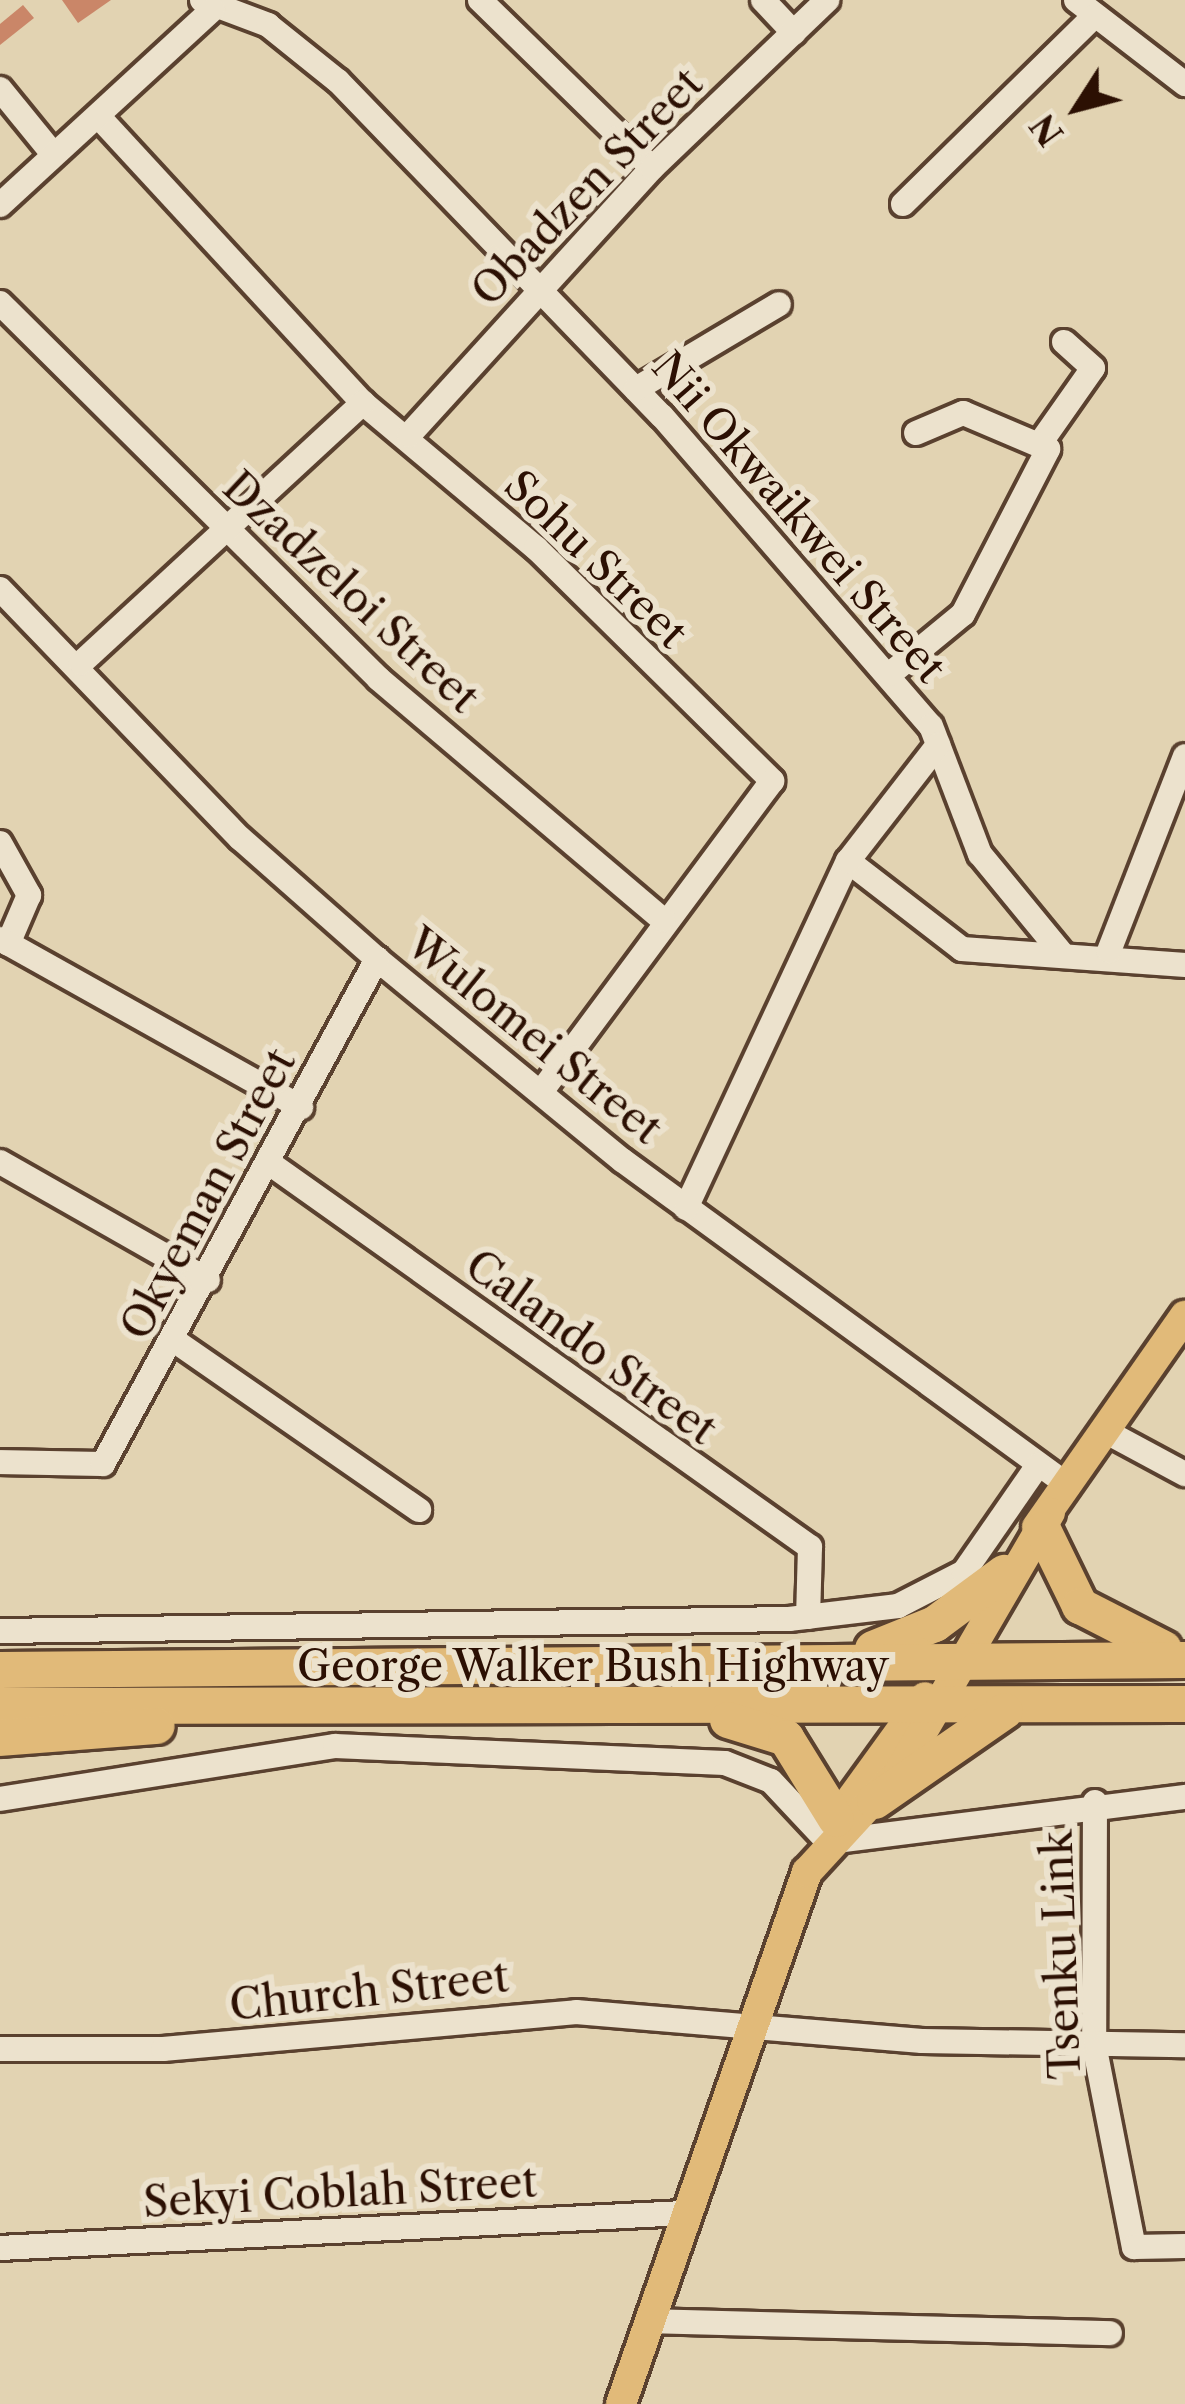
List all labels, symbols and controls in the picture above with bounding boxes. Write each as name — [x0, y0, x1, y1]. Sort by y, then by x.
north arrow — [1017, 48, 1137, 168]
street label: Obadzen Street — [461, 58, 713, 316]
text: N — [1022, 106, 1072, 153]
street label: Nii Okwaikwei Street — [642, 342, 956, 692]
street label: Sohu Street — [495, 460, 697, 658]
street label: Dzadzeloi Street — [213, 461, 489, 723]
street label: Wulomei Street — [396, 918, 672, 1154]
street label: Okyeman Street — [110, 1040, 306, 1348]
street label: Calando Street — [456, 1239, 726, 1455]
street label: George Walker Bush Highway — [296, 1641, 890, 1691]
street label: Tsenku Link — [1031, 1830, 1091, 2080]
street label: Church Street — [227, 1951, 511, 2031]
street label: Sekyi Coblah Street — [142, 2157, 538, 2227]

